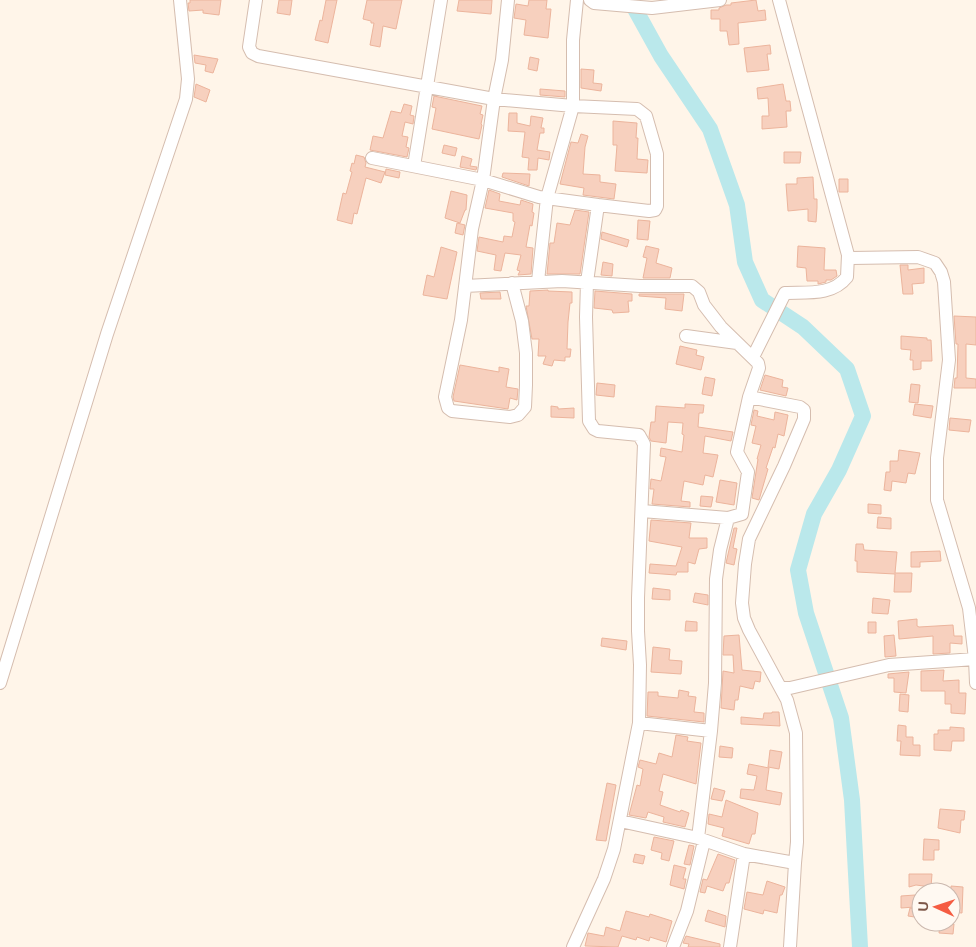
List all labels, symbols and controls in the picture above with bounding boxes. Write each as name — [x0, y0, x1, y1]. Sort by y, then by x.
north arrow — [911, 882, 961, 932]
text: U — [915, 901, 931, 912]

